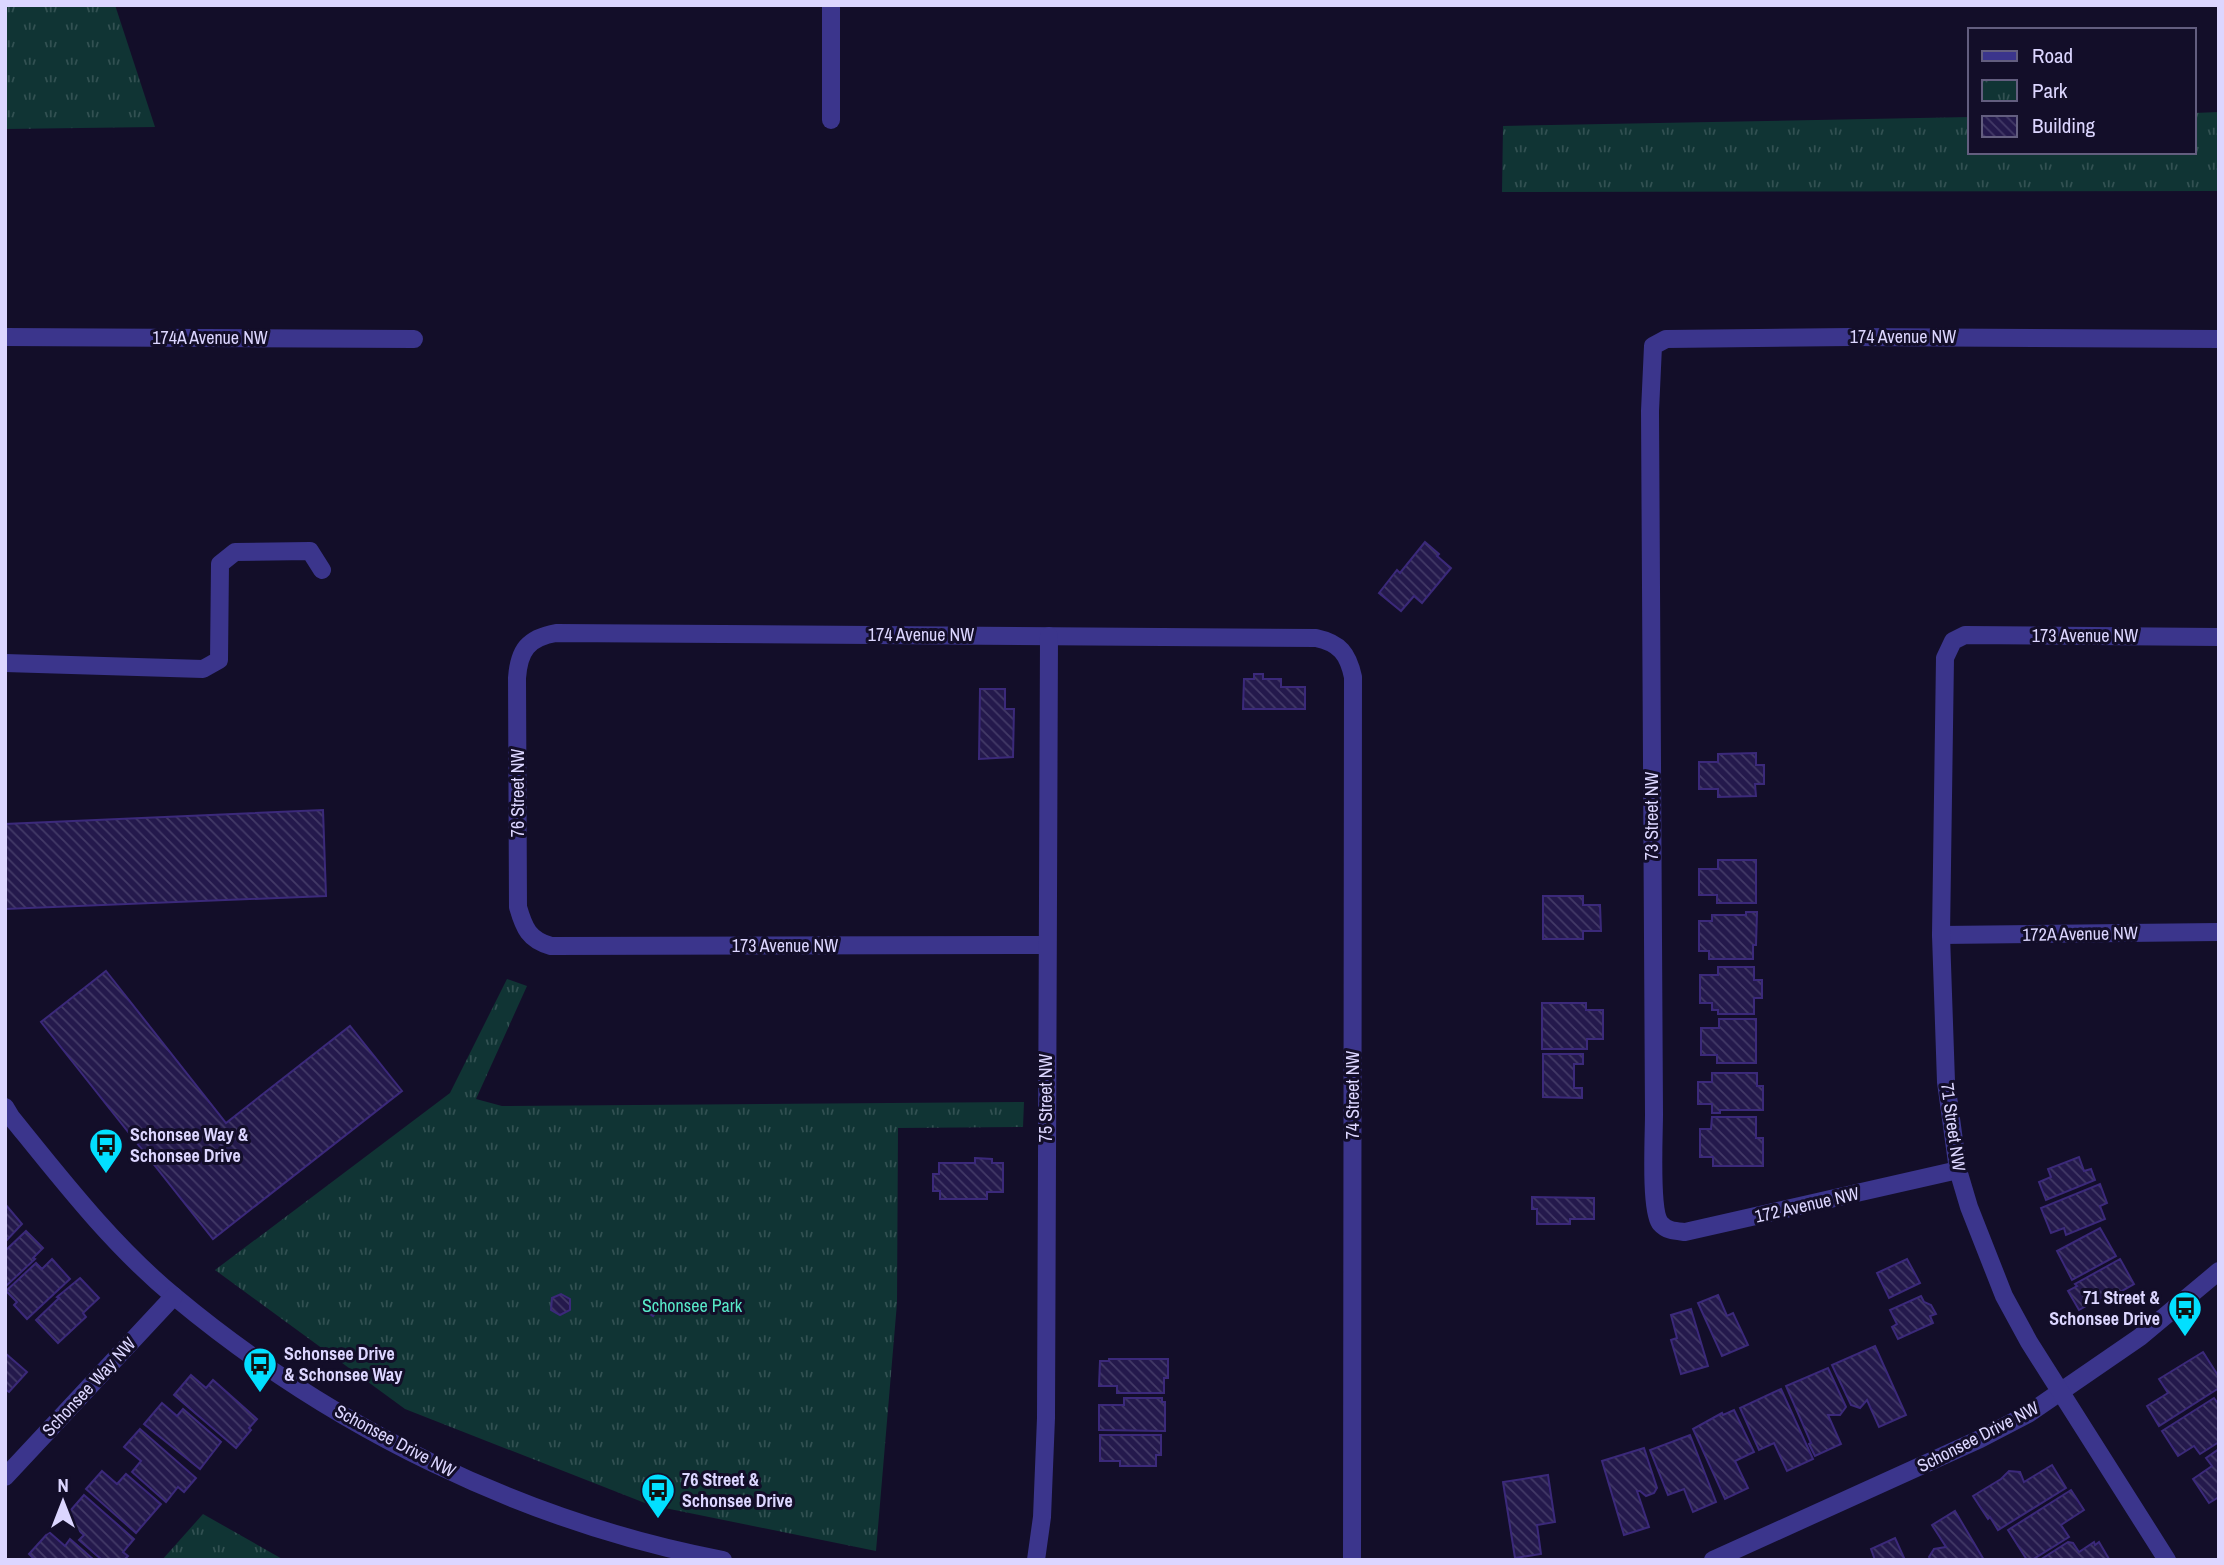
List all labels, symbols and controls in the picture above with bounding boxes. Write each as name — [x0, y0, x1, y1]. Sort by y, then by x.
legend — [1968, 28, 2196, 154]
text: Road — [2032, 41, 2073, 70]
text: Park — [2032, 76, 2068, 105]
text: Building — [2032, 111, 2096, 140]
street label: 174 Avenue NW — [1850, 324, 1956, 349]
street label: 174A Avenue NW — [152, 325, 268, 350]
street label: 174 Avenue NW — [868, 622, 974, 647]
street label: 173 Avenue NW — [2032, 623, 2138, 648]
street label: 76 Street NW — [505, 749, 530, 837]
street label: 73 Street NW — [1639, 772, 1664, 860]
street label: 172A Avenue NW — [2022, 920, 2138, 947]
street label: 173 Avenue NW — [732, 933, 838, 958]
street label: 74 Street NW — [1340, 1051, 1365, 1139]
street label: 75 Street NW — [1033, 1054, 1058, 1142]
street label: 71 Street NW — [1935, 1081, 1972, 1173]
place label: Schonsee Way & Schonsee Drive — [130, 1122, 249, 1168]
bus stop icon: Schonsee Way & Schonsee Drive — [87, 1126, 125, 1175]
street label: 172 Avenue NW — [1752, 1180, 1862, 1229]
place label: 71 Street & Schonsee Drive — [2049, 1285, 2160, 1331]
bus stop icon: 71 Street & Schonsee Drive — [2166, 1289, 2204, 1338]
park label: Schonsee Park — [642, 1293, 743, 1318]
street label: Schonsee Way NW — [36, 1331, 141, 1442]
place label: Schonsee Drive & Schonsee Way — [284, 1341, 403, 1387]
bus stop icon: Schonsee Drive & Schonsee Way — [241, 1345, 279, 1394]
street label: Schonsee Drive NW — [1913, 1395, 2043, 1478]
street label: Schonsee Drive NW — [330, 1398, 460, 1483]
north arrow — [28, 1467, 98, 1537]
place label: 76 Street & Schonsee Drive — [682, 1467, 793, 1513]
bus stop icon: 76 Street & Schonsee Drive — [639, 1471, 677, 1520]
text: N — [57, 1472, 69, 1498]

